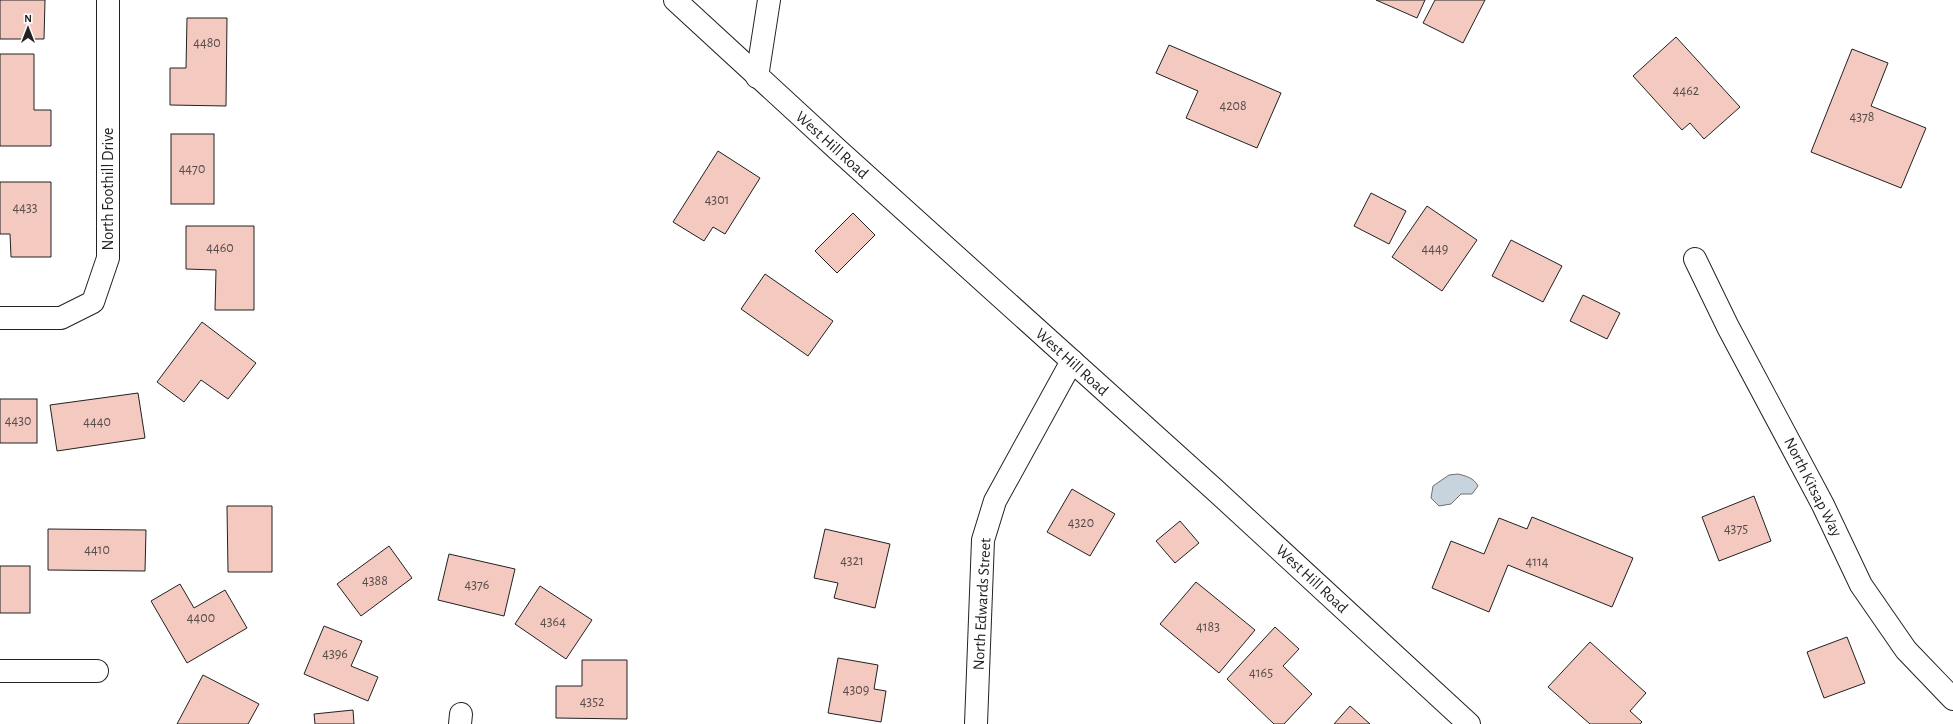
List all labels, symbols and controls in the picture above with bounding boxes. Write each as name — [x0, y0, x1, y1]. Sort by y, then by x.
north arrow — [8, 8, 48, 48]
text: N — [24, 13, 32, 24]
house number: 4480 — [193, 36, 221, 50]
house number: 4462 — [1673, 84, 1699, 98]
house number: 4208 — [1219, 99, 1247, 113]
street label: West Hill Road — [793, 108, 871, 182]
house number: 4378 — [1850, 110, 1874, 124]
street label: North Foothill Drive — [100, 128, 116, 250]
house number: 4470 — [179, 162, 205, 176]
house number: 4301 — [705, 193, 729, 207]
house number: 4433 — [12, 201, 38, 215]
house number: 4460 — [206, 241, 234, 255]
house number: 4449 — [1422, 242, 1448, 256]
street label: West Hill Road — [1033, 325, 1111, 399]
house number: 4430 — [5, 414, 31, 428]
house number: 4440 — [83, 415, 111, 429]
street label: North Kitsap Way — [1780, 435, 1845, 540]
house number: 4320 — [1068, 516, 1094, 530]
house number: 4375 — [1724, 522, 1748, 536]
street label: North Edwards Street — [971, 537, 993, 671]
street label: West Hill Road — [1273, 542, 1351, 616]
house number: 4410 — [84, 543, 110, 557]
house number: 4321 — [840, 554, 864, 568]
house number: 4114 — [1525, 555, 1549, 569]
house number: 4388 — [362, 574, 388, 588]
house number: 4376 — [465, 578, 489, 592]
house number: 4400 — [187, 611, 215, 625]
house number: 4364 — [540, 615, 566, 629]
house number: 4183 — [1196, 620, 1220, 634]
house number: 4396 — [322, 647, 348, 661]
house number: 4165 — [1249, 666, 1273, 680]
house number: 4309 — [843, 683, 869, 697]
house number: 4352 — [580, 695, 604, 709]

